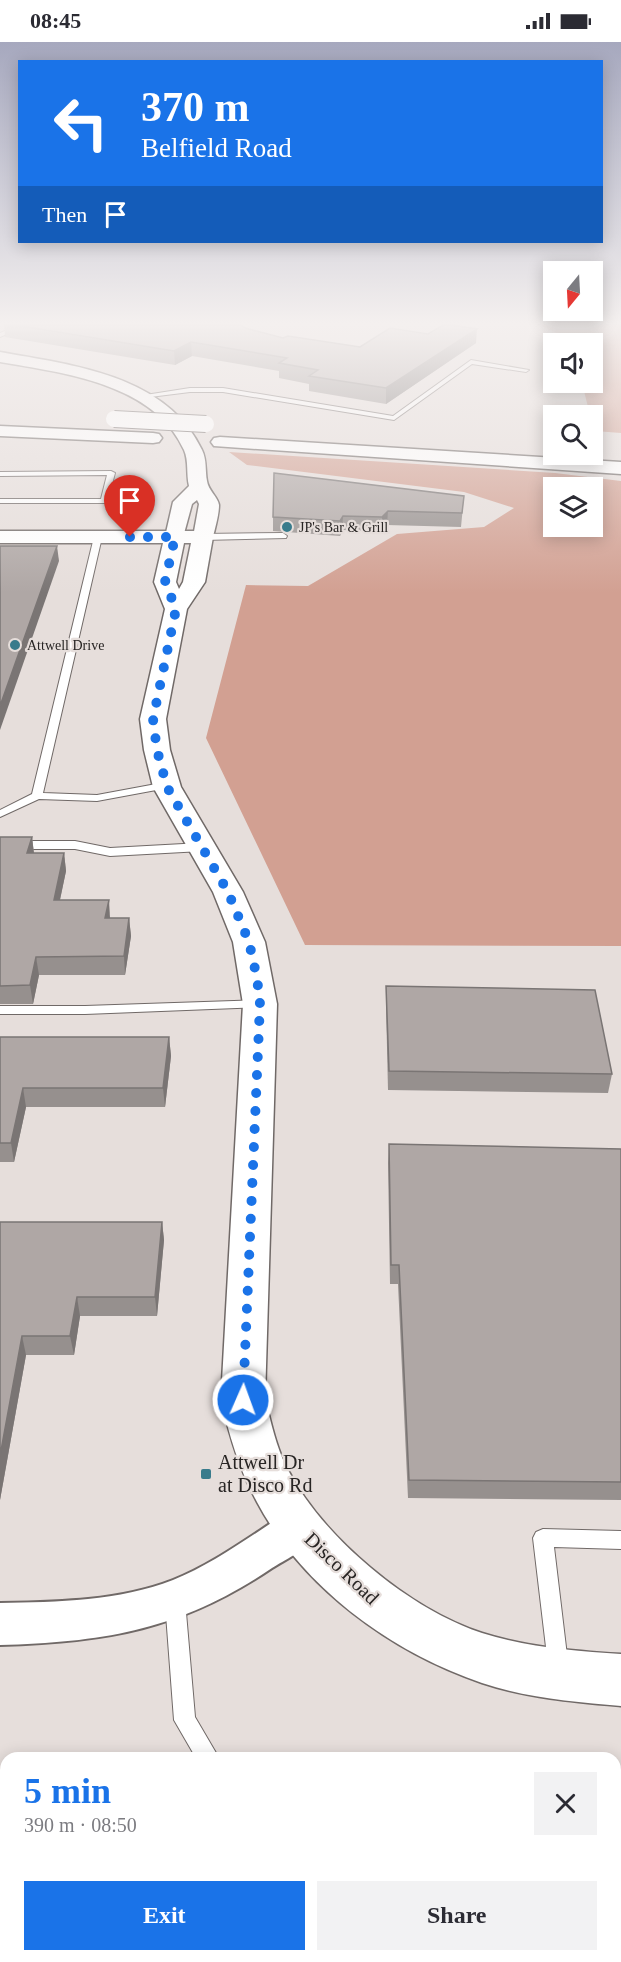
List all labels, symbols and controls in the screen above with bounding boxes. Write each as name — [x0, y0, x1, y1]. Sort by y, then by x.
text: 08:45 — [30, 8, 81, 33]
icon: left — [42, 84, 120, 162]
text: 370 m — [141, 84, 250, 130]
text: Belfield Road — [141, 133, 292, 163]
icon: arrive — [99, 198, 132, 231]
text: Then — [42, 202, 87, 227]
north arrow — [543, 261, 603, 321]
map controls — [543, 261, 603, 537]
button: sound — [543, 333, 603, 393]
button: search — [543, 405, 603, 465]
pin — [104, 475, 155, 537]
button: layers — [543, 477, 603, 537]
icon: arrive — [113, 484, 146, 517]
marker: JP's Bar & Grill — [280, 520, 294, 534]
place label: JP's Bar & Grill — [299, 520, 388, 535]
marker: Attwell Drive — [8, 638, 22, 652]
place label: Attwell Drive — [27, 638, 104, 653]
position arrow — [211, 1368, 275, 1432]
place label: Attwell Dr at Disco Rd — [218, 1451, 312, 1496]
marker: Attwell Dr at Disco Rd — [199, 1467, 213, 1481]
street label: Disco Road — [301, 1527, 383, 1609]
text: 5 min — [24, 1771, 111, 1811]
button: close — [534, 1772, 597, 1835]
text: 390 m · 08:50 — [24, 1814, 137, 1836]
button: Exit — [24, 1881, 305, 1950]
button: Share — [317, 1881, 597, 1950]

